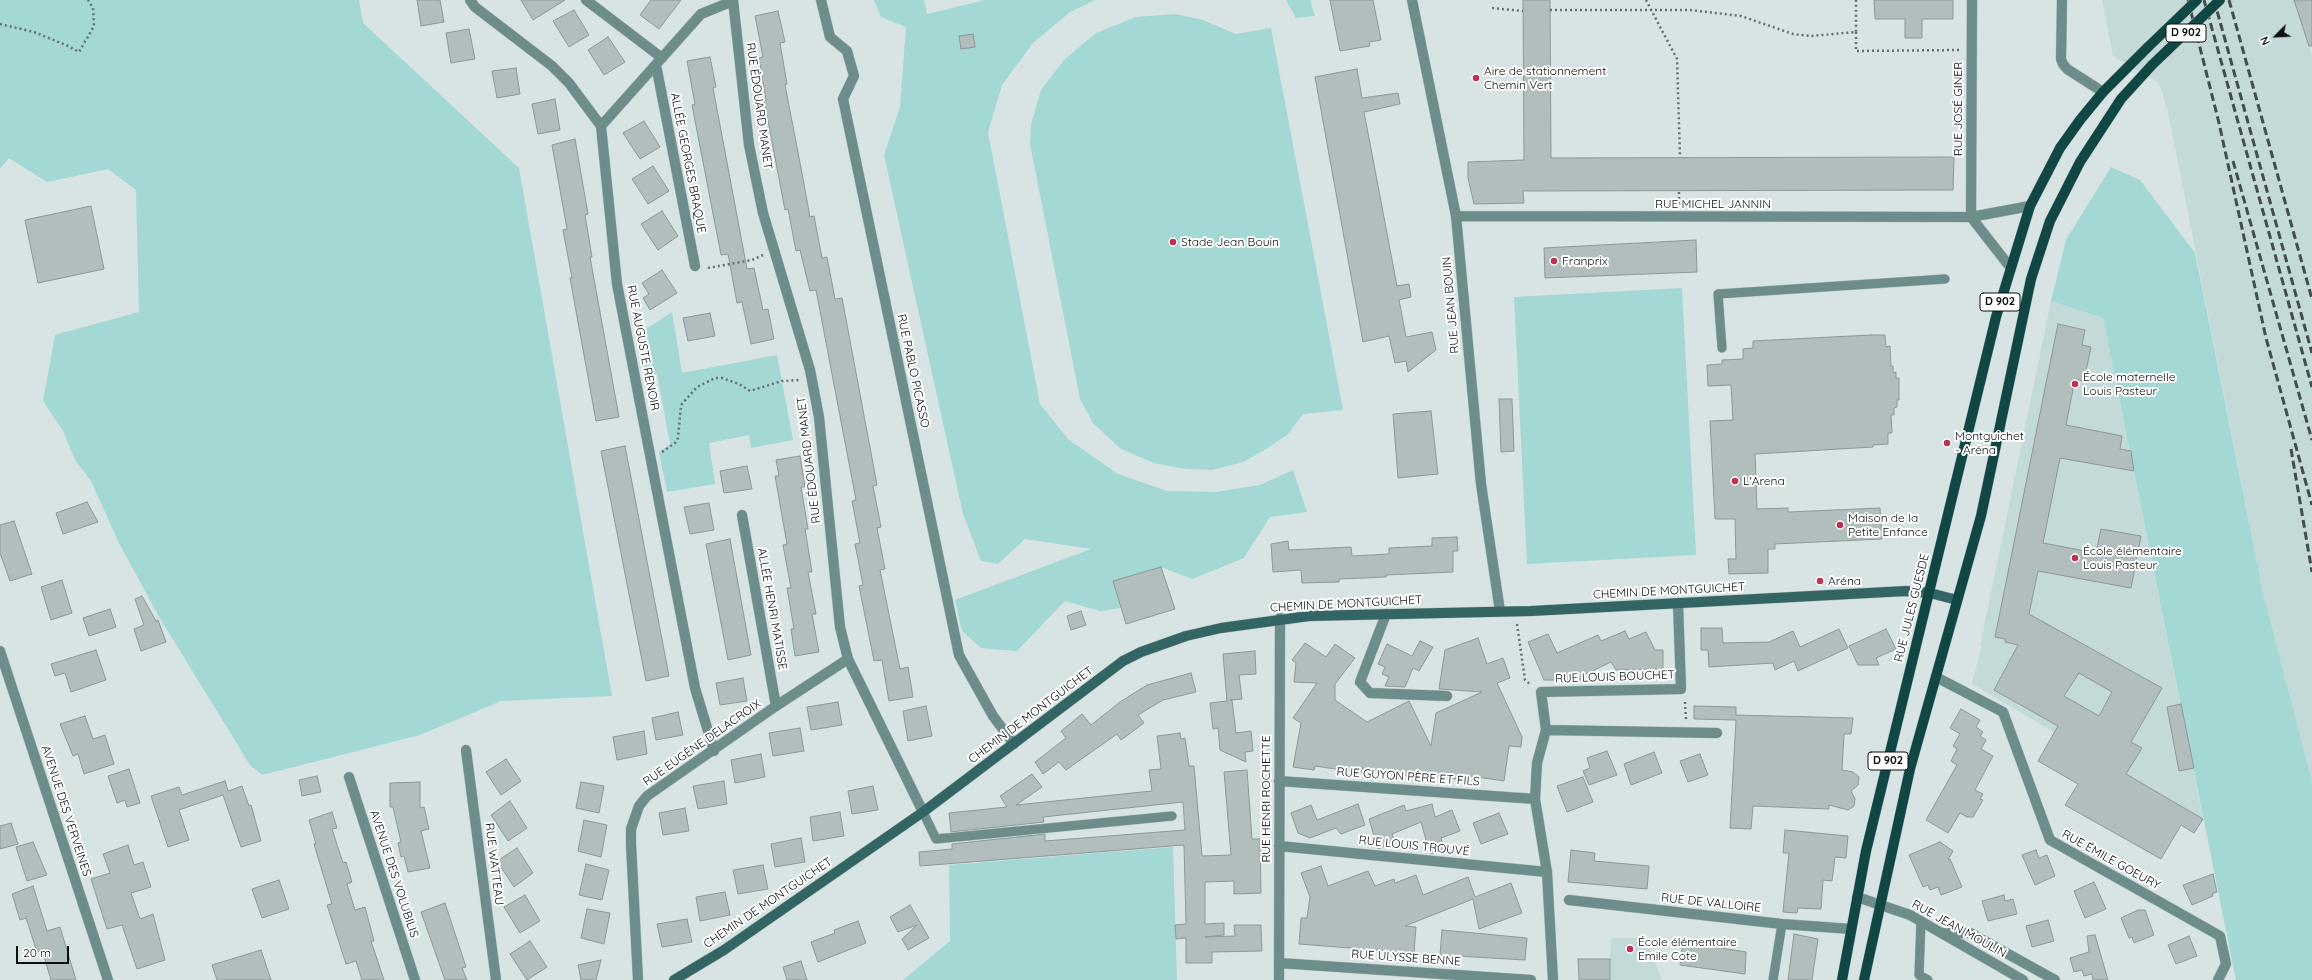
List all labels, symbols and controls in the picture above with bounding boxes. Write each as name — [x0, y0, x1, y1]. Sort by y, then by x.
north arrow — [2256, 16, 2296, 56]
road number: D 902 — [2166, 24, 2206, 42]
text: N — [2257, 34, 2273, 47]
street label: RUE ÉDOUARD MANET — [743, 42, 775, 170]
street label: RUE JOSÉ GINER — [1951, 62, 1965, 156]
place label: Aire de stationnement Chemin Vert — [1484, 64, 1606, 92]
marker: Aire de stationnement Chemin Vert — [1471, 73, 1481, 83]
street label: ALLÉE GEORGES BRAQUE — [667, 91, 709, 235]
street label: RUE MICHEL JANNIN — [1655, 197, 1771, 211]
place label: Stade Jean Bouin — [1181, 235, 1279, 249]
marker: Stade Jean Bouin — [1168, 237, 1178, 247]
place label: Franprix — [1562, 254, 1608, 268]
street label: RUE JEAN BOUIN — [1440, 256, 1462, 354]
marker: Franprix — [1549, 256, 1559, 266]
street label: RUE AUGUSTE RENOIR — [624, 284, 662, 412]
road number: D 902 — [1980, 293, 2020, 311]
street label: RUE PABLO PICASSO — [894, 313, 932, 429]
place label: École maternelle Louis Pasteur — [2083, 370, 2175, 398]
marker: École maternelle Louis Pasteur — [2070, 379, 2080, 389]
street label: RUE ÉDOUARD MANET — [794, 396, 824, 524]
place label: Montguichet - Aréna — [1955, 429, 2024, 457]
marker: Montguichet - Aréna — [1942, 438, 1952, 448]
place label: L'Arena — [1743, 474, 1785, 488]
marker: L'Arena — [1730, 476, 1740, 486]
place label: Maison de la Petite Enfance — [1848, 511, 1928, 539]
marker: Maison de la Petite Enfance — [1835, 520, 1845, 530]
place label: École élémentaire Louis Pasteur — [2083, 544, 2182, 572]
street label: ALLÉE HENRI MATISSE — [754, 547, 790, 671]
street label: RUE JULES GUESDE — [1892, 552, 1932, 664]
marker: École élémentaire Louis Pasteur — [2070, 553, 2080, 563]
place label: Aréna — [1828, 574, 1861, 588]
marker: Aréna — [1815, 576, 1825, 586]
street label: CHEMIN DE MONTGUICHET — [1593, 580, 1745, 602]
street label: CHEMIN DE MONTGUICHET — [1270, 593, 1422, 615]
street label: CHEMIN DE MONTGUICHET — [966, 663, 1096, 767]
street label: RUE LOUIS BOUCHET — [1555, 668, 1675, 686]
street label: RUE EUGÈNE DELACROIX — [640, 697, 764, 789]
street label: RUE HENRI ROCHETTE — [1259, 735, 1273, 863]
street label: AVENUE DES VERVEINES — [38, 744, 94, 878]
road number: D 902 — [1868, 752, 1908, 770]
street label: RUE GUYON PÈRE ET FILS — [1336, 765, 1480, 789]
street label: AVENUE DES VOLUBILIS — [367, 809, 421, 939]
street label: RUE WATTEAU — [482, 822, 506, 906]
street label: RUE ÉMILE GOEURY — [2059, 827, 2163, 893]
street label: RUE LOUIS TROUVÉ — [1358, 833, 1470, 859]
street label: CHEMIN DE MONTGUICHET — [701, 854, 835, 952]
street label: RUE DE VALLOIRE — [1660, 891, 1762, 915]
street label: RUE JEAN MOULIN — [1909, 897, 2009, 961]
place label: École élémentaire Emile Cote — [1638, 935, 1737, 963]
scale bar — [18, 938, 71, 964]
marker: École élémentaire Emile Cote — [1625, 944, 1635, 954]
text: 20 m — [23, 945, 51, 960]
street label: RUE ULYSSE BENNE — [1351, 947, 1461, 969]

